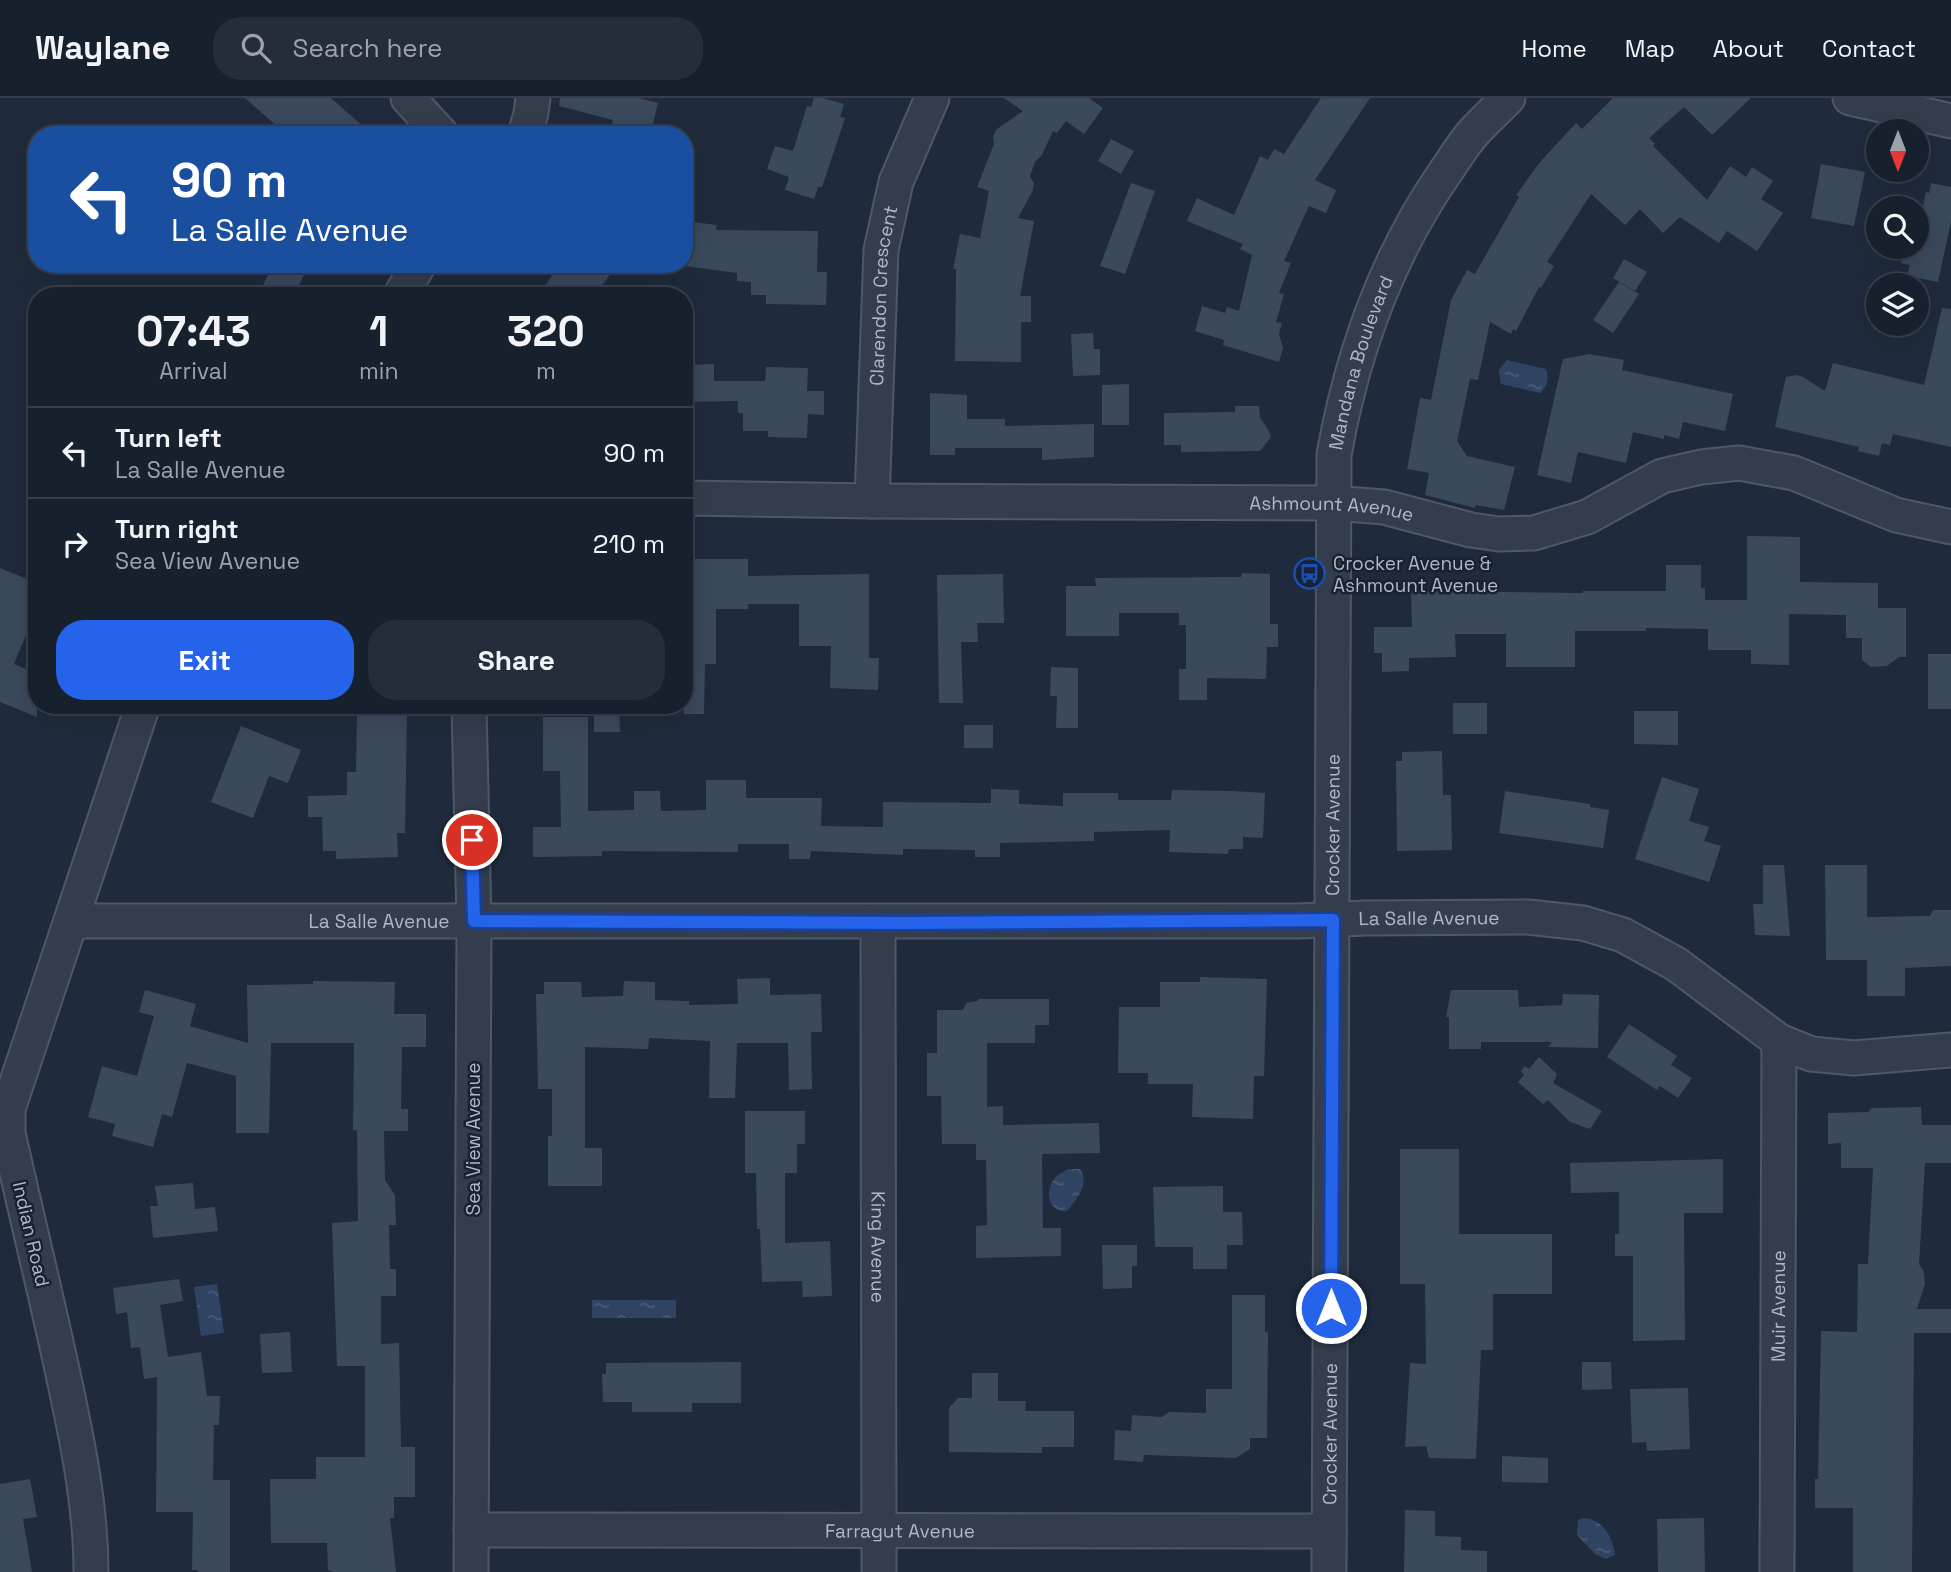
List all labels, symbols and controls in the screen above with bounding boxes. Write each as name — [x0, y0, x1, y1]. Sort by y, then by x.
search box — [213, 17, 703, 80]
text: Waylane — [35, 27, 171, 69]
icon: search — [237, 29, 275, 67]
text: Search here — [293, 31, 442, 65]
text: Home — [1521, 33, 1587, 64]
text: Map — [1625, 33, 1675, 64]
text: About — [1713, 33, 1784, 64]
text: Contact — [1822, 33, 1916, 64]
north arrow — [1866, 119, 1928, 182]
map controls — [1866, 119, 1929, 336]
text: 90 m — [171, 149, 287, 211]
icon: left — [56, 154, 147, 245]
button: search — [1866, 196, 1929, 259]
street label: Clarendon Crescent — [864, 203, 903, 386]
text: La Salle Avenue — [171, 210, 409, 250]
street label: Mandana Boulevard — [1323, 272, 1398, 452]
button: layers — [1866, 273, 1929, 336]
text: 07:43 — [136, 305, 251, 358]
text: 1 — [369, 305, 388, 358]
text: 320 — [507, 305, 585, 358]
text: Arrival — [159, 356, 228, 386]
text: min — [359, 356, 399, 386]
text: m — [536, 356, 556, 386]
text: Turn left — [115, 421, 222, 455]
icon: left — [56, 434, 94, 472]
text: 90 m — [603, 436, 665, 470]
text: La Salle Avenue — [115, 455, 286, 485]
street label: Ashmount Avenue — [1249, 490, 1417, 527]
text: Turn right — [115, 512, 239, 546]
icon: right — [56, 525, 94, 563]
text: 210 m — [593, 527, 665, 561]
text: Sea View Avenue — [115, 546, 300, 576]
place label: Crocker Avenue & Ashmount Avenue — [1333, 551, 1498, 598]
bus stop icon: Crocker Avenue & Ashmount Avenue — [1293, 557, 1327, 591]
button: Exit — [56, 620, 354, 700]
button: Share — [368, 620, 665, 700]
street label: Crocker Avenue — [1320, 754, 1345, 896]
pin — [442, 810, 502, 870]
icon: arrive — [453, 821, 491, 859]
street label: La Salle Avenue — [1358, 905, 1500, 931]
street label: La Salle Avenue — [308, 909, 450, 934]
street label: Sea View Avenue — [461, 1063, 486, 1215]
street label: Indian Road — [7, 1179, 55, 1289]
street label: King Avenue — [866, 1191, 891, 1303]
street label: Muir Avenue — [1765, 1250, 1791, 1362]
position arrow — [1294, 1271, 1368, 1345]
street label: Crocker Avenue — [1317, 1363, 1342, 1505]
street label: Farragut Avenue — [825, 1518, 975, 1543]

